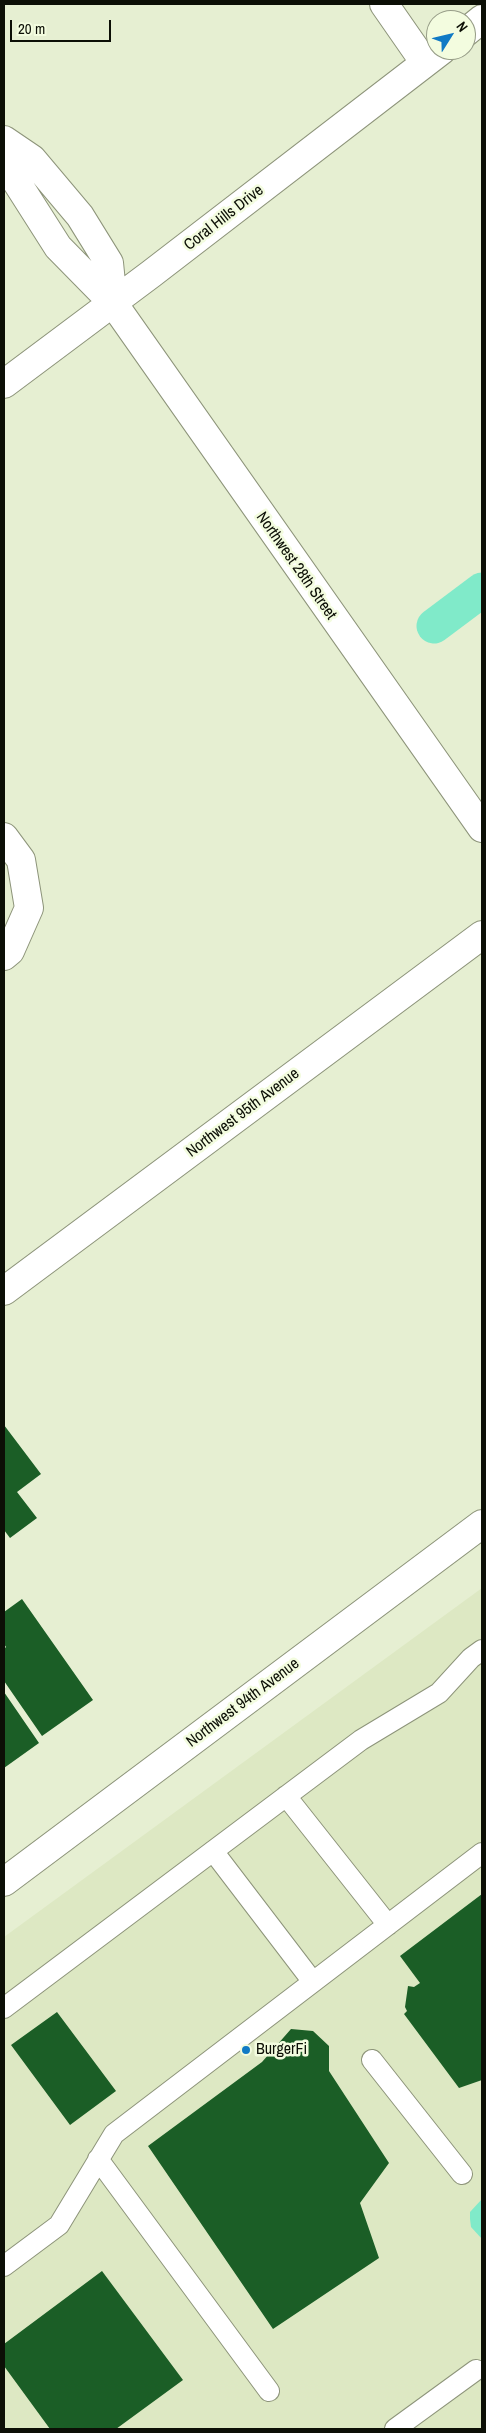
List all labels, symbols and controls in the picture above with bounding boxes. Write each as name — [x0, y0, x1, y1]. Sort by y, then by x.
scale bar — [12, 10, 114, 42]
north arrow — [426, 10, 476, 60]
text: 20 m — [18, 18, 45, 39]
text: N — [453, 18, 472, 35]
street label: Coral Hills Drive — [180, 181, 268, 255]
street label: Northwest 28th Street — [252, 509, 340, 623]
street label: Northwest 95th Avenue — [183, 1064, 303, 1162]
street label: Northwest 94th Avenue — [183, 1654, 303, 1752]
place label: BurgerFi — [256, 2040, 307, 2060]
marker: BurgerFi — [240, 2044, 252, 2056]

